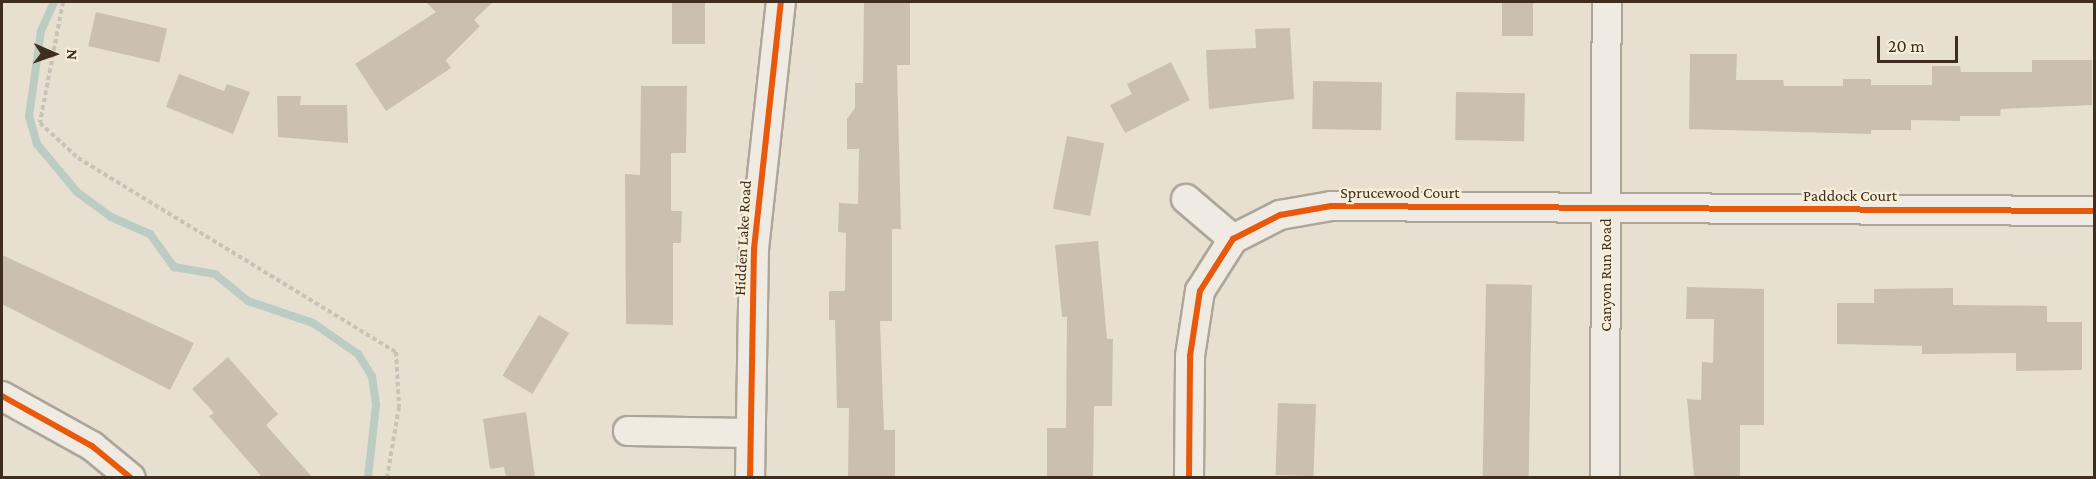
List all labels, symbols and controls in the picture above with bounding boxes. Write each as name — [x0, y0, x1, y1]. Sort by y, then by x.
north arrow — [24, 24, 84, 84]
scale bar — [1880, 24, 1961, 62]
text: 20 m — [1888, 36, 1925, 56]
text: N — [64, 49, 81, 60]
street label: Hidden Lake Road — [730, 180, 756, 296]
street label: Sprucewood Court — [1340, 183, 1460, 203]
street label: Paddock Court — [1803, 186, 1897, 206]
street label: Canyon Run Road — [1596, 218, 1616, 332]

